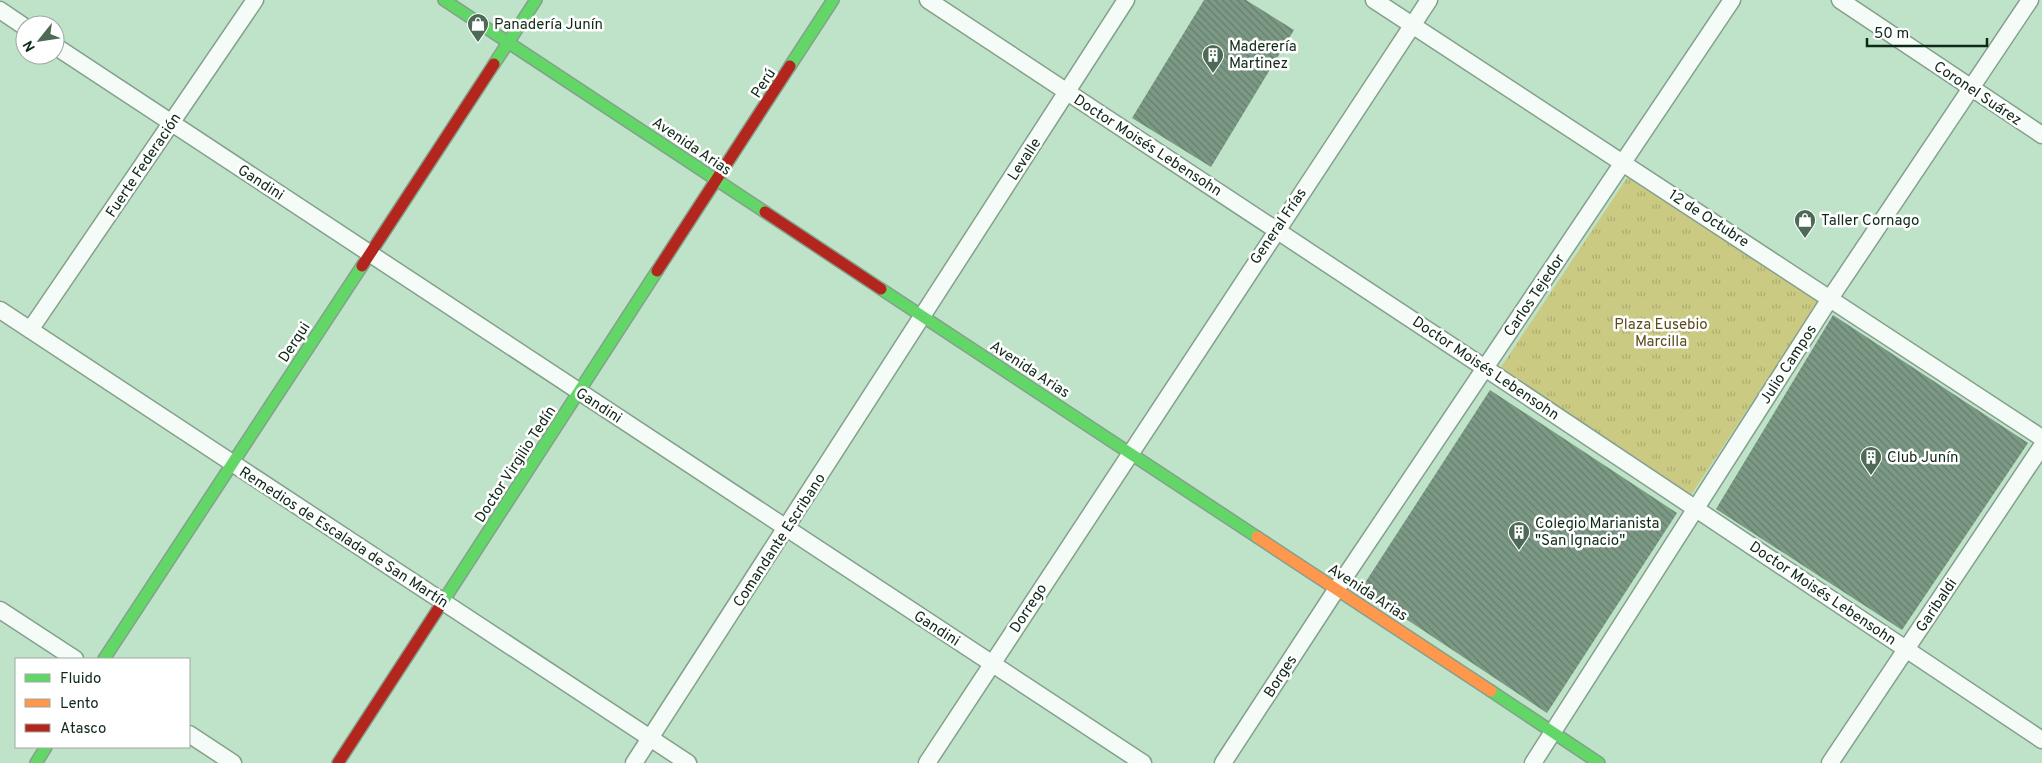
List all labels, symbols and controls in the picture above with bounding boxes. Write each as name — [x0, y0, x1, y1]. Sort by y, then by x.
shop icon: Panadería Junín — [466, 12, 490, 43]
north arrow — [15, 15, 65, 65]
scale bar — [1867, 15, 1987, 47]
place label: Panadería Junín — [494, 16, 603, 35]
text: 50 m — [1874, 25, 1909, 44]
text: N — [20, 37, 40, 54]
place label: Maderería Martinez — [1229, 38, 1297, 74]
building icon: Maderería Martinez — [1201, 43, 1225, 74]
street label: Coronel Suárez — [1929, 58, 2025, 131]
street label: Perú — [748, 65, 781, 102]
street label: Doctor Moisés Lebensohn — [1069, 91, 1225, 201]
street label: Fuerte Federación — [102, 110, 186, 222]
street label: Avenida Arias — [648, 114, 734, 181]
street label: Levalle — [1004, 135, 1046, 185]
street label: Gandini — [233, 161, 287, 205]
street label: General Frías — [1247, 185, 1312, 269]
street label: 12 de Octubre — [1664, 186, 1752, 252]
shop icon: Taller Cornago — [1793, 208, 1817, 239]
place label: Taller Cornago — [1821, 212, 1919, 231]
street label: Carlos Tejedor — [1501, 251, 1570, 341]
street label: Doctor Moisés Lebensohn — [1408, 313, 1562, 426]
park label: Plaza Eusebio Marcilla — [1614, 316, 1708, 352]
street label: Derqui — [275, 319, 315, 367]
street label: Julio Campos — [1757, 322, 1822, 408]
street label: Avenida Arias — [986, 337, 1073, 403]
street label: Gandini — [571, 384, 625, 428]
street label: Doctor Virgilio Tedín — [471, 403, 561, 527]
building icon: Club Junín — [1859, 445, 1883, 476]
place label: Club Junín — [1887, 449, 1958, 468]
street label: Remedios de Escalada de San Martín — [235, 463, 451, 613]
street label: Comandante Escribano — [730, 470, 831, 611]
place label: Colegio Marianista "San Ignacio" — [1535, 515, 1659, 551]
building icon: Colegio Marianista "San Ignacio" — [1507, 520, 1531, 551]
street label: Doctor Moisés Lebensohn — [1745, 538, 1899, 651]
street label: Avenida Arias — [1324, 560, 1411, 626]
street label: Garibaldi — [1912, 575, 1962, 636]
street label: Dorrego — [1006, 581, 1052, 637]
street label: Gandini — [909, 607, 963, 651]
street label: Borges — [1260, 652, 1302, 702]
legend — [15, 658, 190, 748]
text: Fluido — [60, 670, 101, 689]
text: Lento — [60, 695, 99, 714]
text: Atasco — [60, 720, 106, 739]

